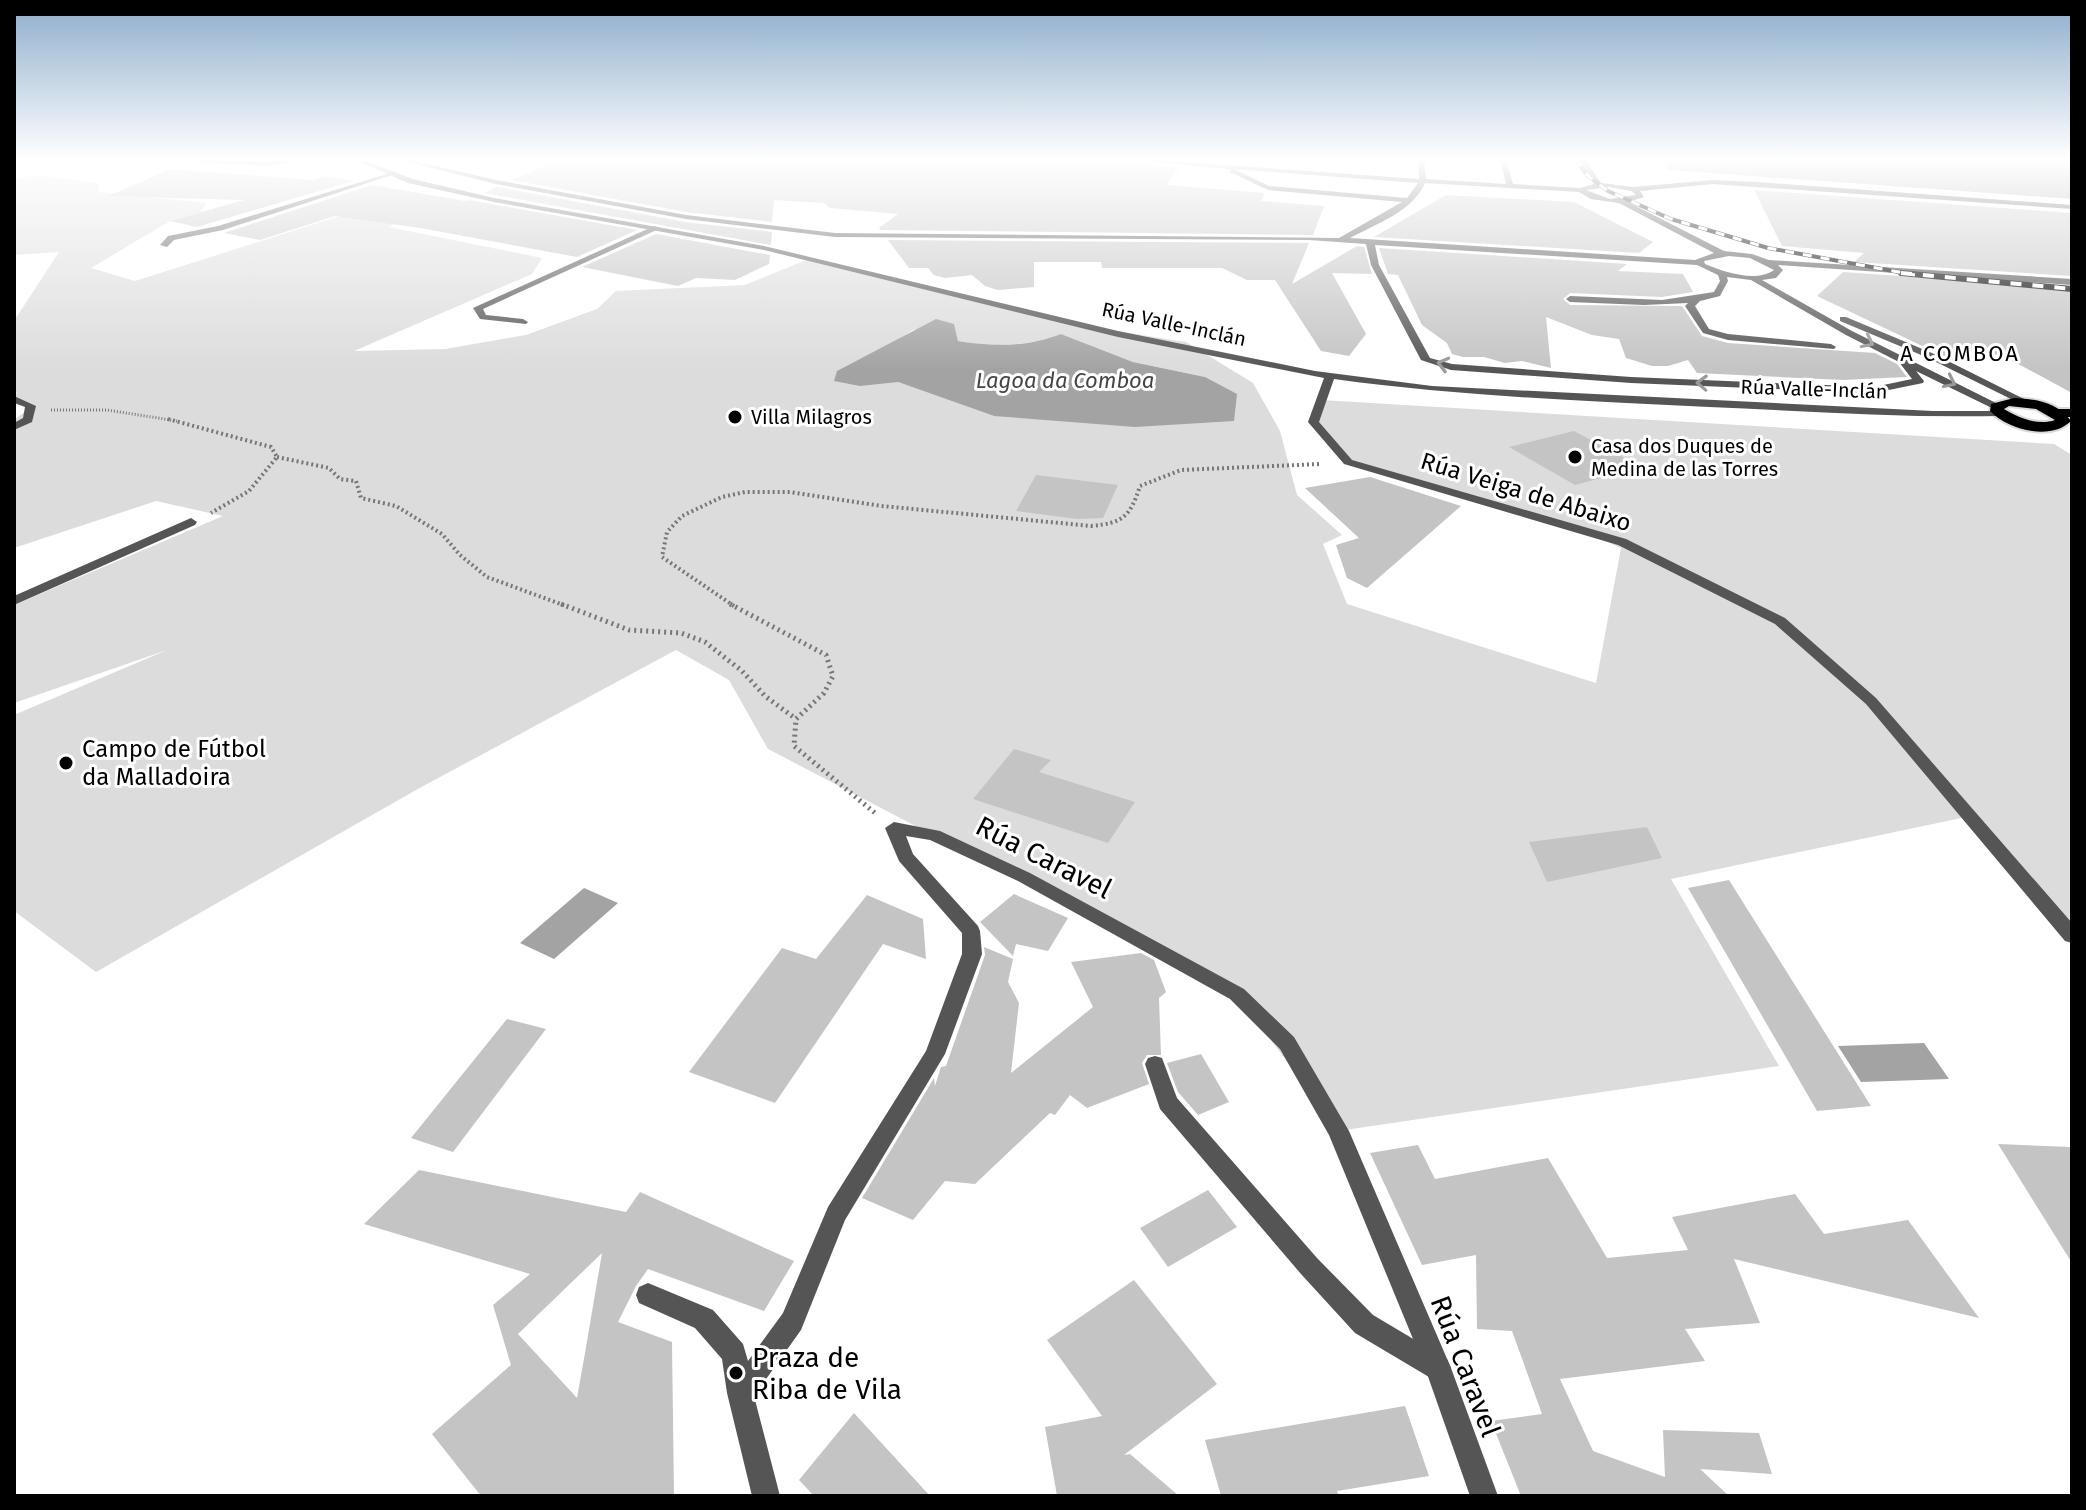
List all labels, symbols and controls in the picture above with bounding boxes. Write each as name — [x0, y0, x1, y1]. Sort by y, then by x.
street label: Rúa Valle-Inclán — [1100, 297, 1248, 351]
one-way arrow — [1860, 332, 1874, 348]
district label: A COMBOA — [1900, 340, 2020, 367]
one-way arrow — [1437, 356, 1451, 373]
water label: Lagoa da Comboa — [976, 367, 1154, 394]
one-way arrow — [1941, 372, 1956, 388]
street label: Rúa Valle-Inclán — [1740, 374, 1888, 404]
one-way arrow — [1695, 375, 1708, 392]
place label: Villa Milagros — [751, 405, 872, 429]
marker: Villa Milagros — [726, 408, 744, 426]
place label: Casa dos Duques de Medina de las Torres — [1591, 434, 1778, 481]
street label: Rúa Veiga de Abaixo — [1417, 447, 1635, 537]
marker: Casa dos Duques de Medina de las Torres — [1566, 448, 1584, 466]
place label: Campo de Fútbol da Malladoira — [82, 735, 266, 791]
marker: Campo de Fútbol da Malladoira — [57, 754, 75, 772]
street label: Rúa Caravel — [970, 809, 1117, 906]
street label: Rúa Caravel — [1424, 1291, 1508, 1441]
place label: Praza de Riba de Vila — [752, 1341, 902, 1406]
marker: Praza de Riba de Vila — [727, 1364, 745, 1382]

